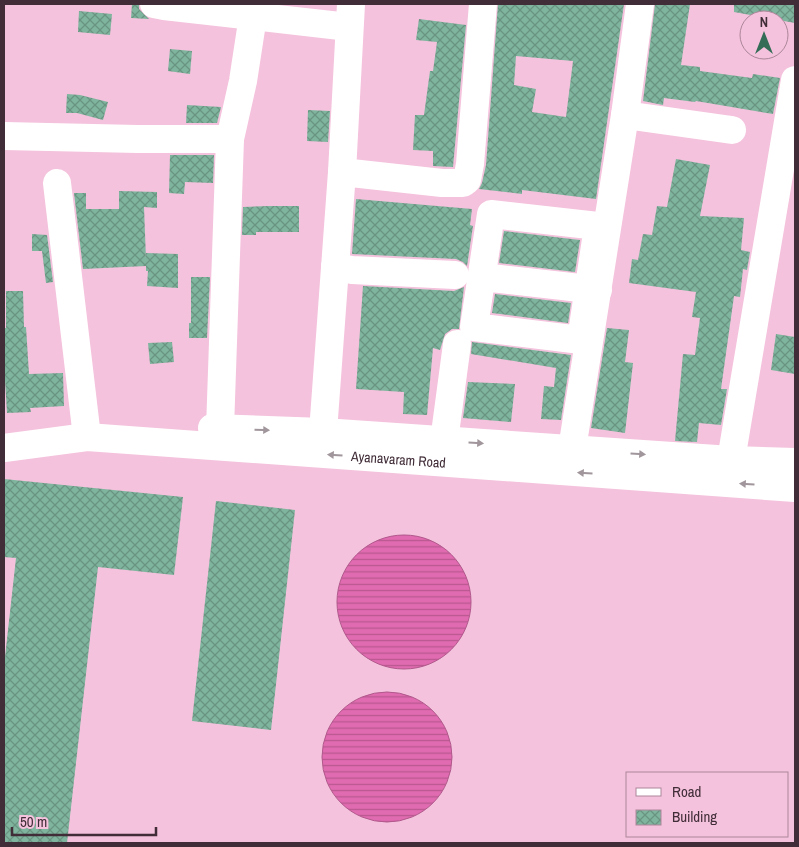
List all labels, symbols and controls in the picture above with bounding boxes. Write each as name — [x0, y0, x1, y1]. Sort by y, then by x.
north arrow — [739, 10, 789, 60]
text: N — [760, 13, 768, 31]
one-way arrow — [254, 426, 270, 434]
one-way arrow — [468, 439, 484, 447]
street label: Ayanavaram Road — [349, 447, 446, 472]
one-way arrow — [631, 450, 647, 458]
one-way arrow — [327, 451, 343, 459]
one-way arrow — [576, 469, 592, 477]
one-way arrow — [738, 480, 754, 488]
legend — [626, 772, 789, 837]
text: Road — [672, 781, 701, 802]
scale bar — [12, 804, 156, 836]
text: Building — [672, 806, 717, 827]
text: 50 m — [20, 811, 47, 832]

